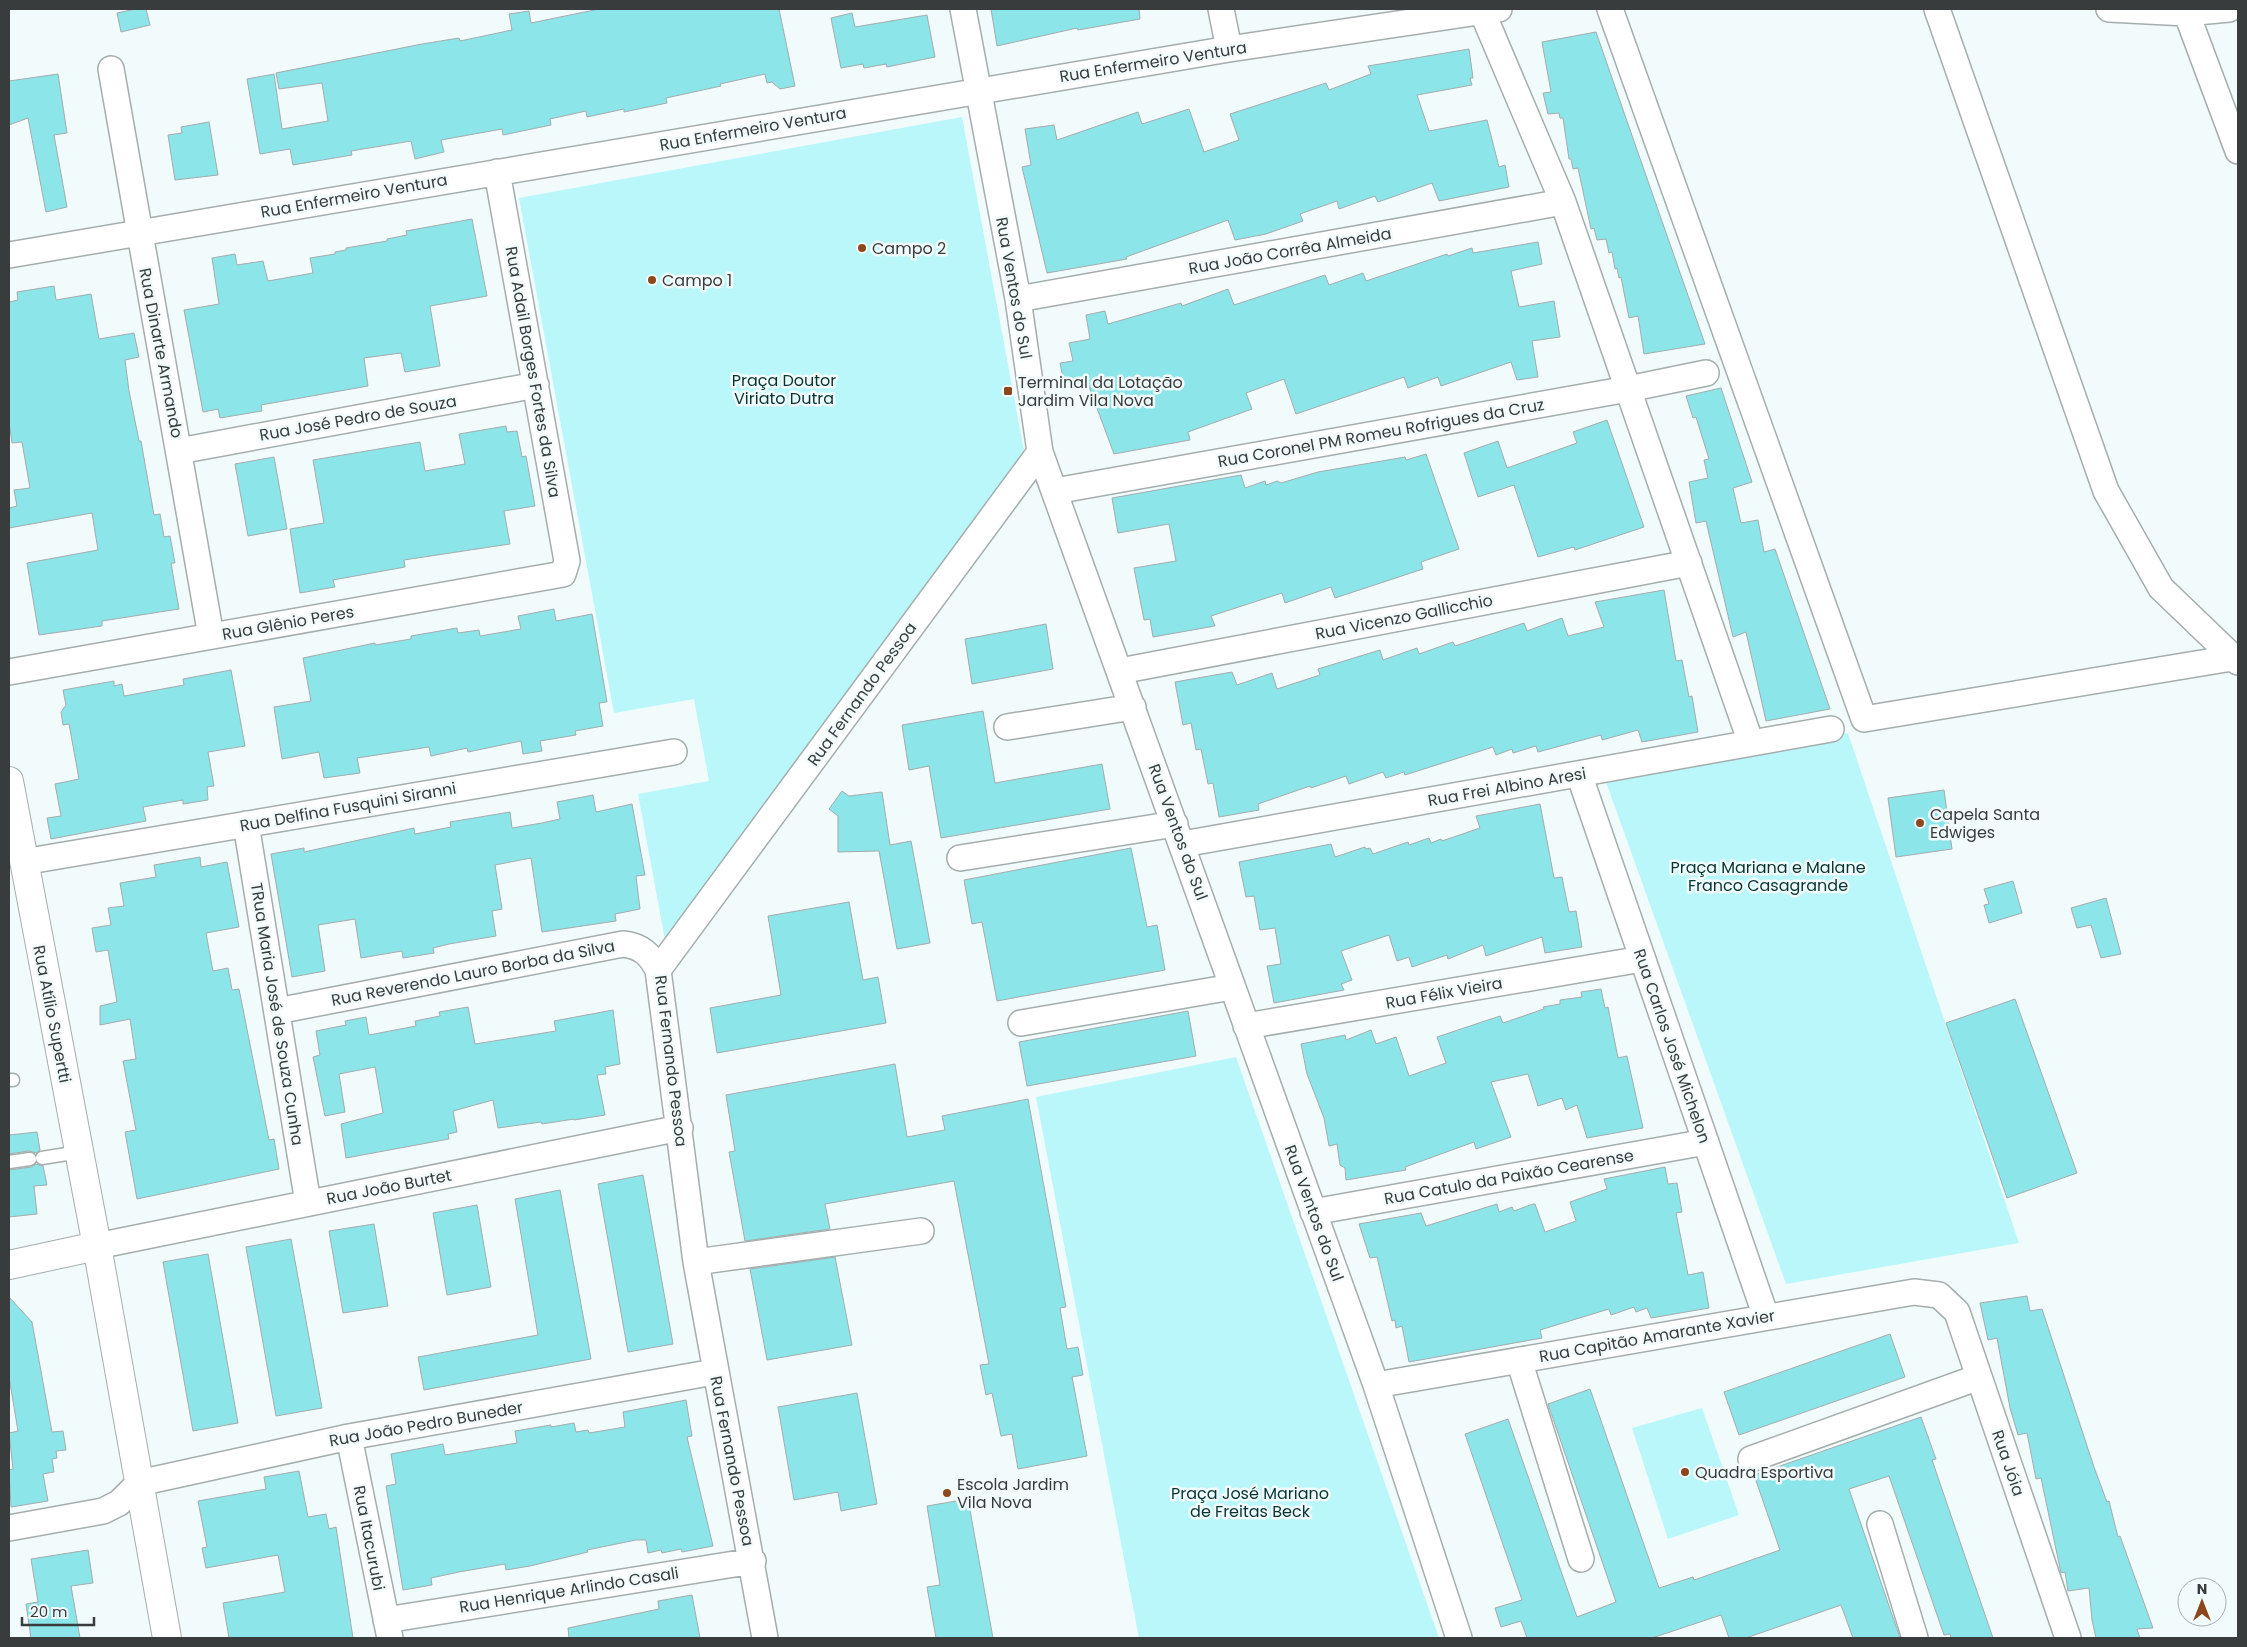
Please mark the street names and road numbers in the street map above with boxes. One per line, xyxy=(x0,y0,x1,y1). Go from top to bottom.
street label: Rua Enfermeiro Ventura xyxy=(1058,36,1248,88)
street label: Rua Enfermeiro Ventura xyxy=(658,101,848,157)
street label: Rua Enfermeiro Ventura xyxy=(259,168,449,224)
street label: Rua Ventos do Sul xyxy=(990,215,1038,361)
street label: Rua João Corrêa Almeida xyxy=(1187,222,1393,280)
street label: Rua Adail Borges Fortes da Silva xyxy=(500,245,566,499)
street label: Rua Dinarte Armando xyxy=(133,266,189,440)
street label: Rua José Pedro de Souza xyxy=(258,389,458,447)
street label: Rua Coronel PM Romeu Rofrigues da Cruz xyxy=(1216,393,1546,473)
street label: Rua Vicenzo Gallicchio xyxy=(1313,589,1495,645)
street label: Rua Glênio Peres xyxy=(220,600,356,646)
street label: Rua Fernando Pessoa xyxy=(802,617,922,771)
street label: Rua Ventos do Sul xyxy=(1143,761,1213,903)
street label: Rua Frei Albino Aresi xyxy=(1426,762,1588,812)
street label: Rua Delfina Fusquini Siranni xyxy=(238,777,458,837)
street label: TRua Maria José de Souza Cunha xyxy=(245,881,309,1147)
street label: Rua Reverendo Lauro Borba da Silva xyxy=(329,934,617,1012)
street label: Rua Atílio Supertti xyxy=(27,943,77,1085)
street label: Rua Carlos José Michelon xyxy=(1628,946,1716,1146)
street label: Rua Félix Vieira xyxy=(1384,971,1504,1015)
street label: Rua Fernando Pessoa xyxy=(649,974,693,1148)
street label: Rua Ventos do Sul xyxy=(1279,1142,1349,1284)
street label: Rua Catulo da Paixão Cearense xyxy=(1382,1144,1636,1210)
street label: Rua João Burtet xyxy=(325,1164,454,1210)
street label: Rua Capitão Amarante Xavier xyxy=(1537,1304,1777,1368)
street label: Rua Fernando Pessoa xyxy=(704,1374,760,1548)
street label: Rua João Pedro Buneder xyxy=(327,1396,525,1452)
street label: Rua Jóia xyxy=(1986,1427,2030,1499)
street label: Rua Itacurubi xyxy=(348,1484,390,1592)
street label: Rua Henrique Arlindo Casali xyxy=(458,1561,680,1619)

